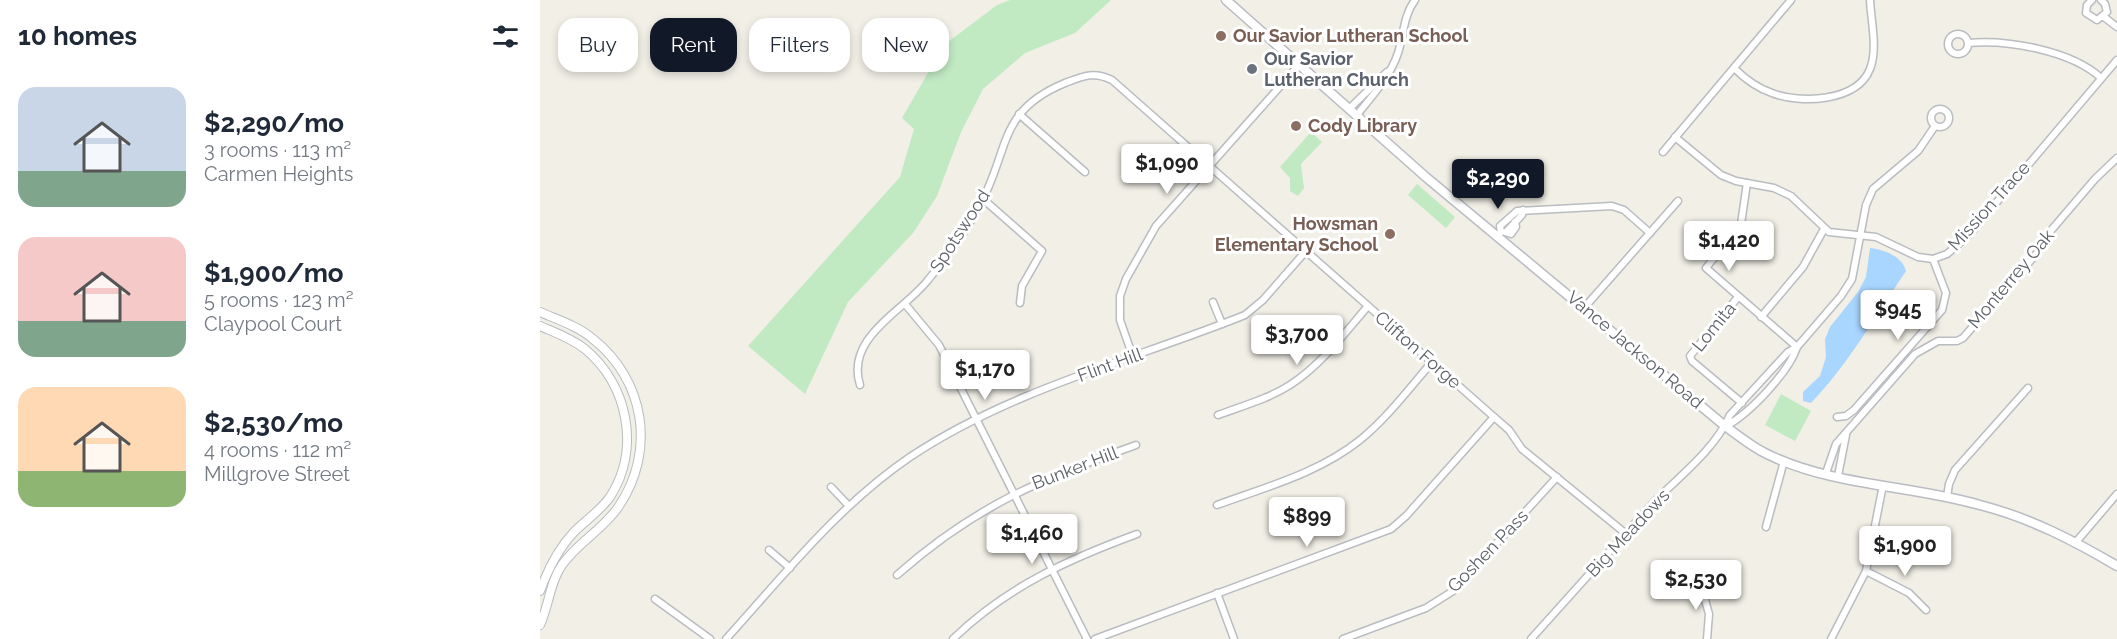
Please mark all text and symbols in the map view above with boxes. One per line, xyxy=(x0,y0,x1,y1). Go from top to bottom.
chip: Buy xyxy=(558,18,638,72)
chip: Rent xyxy=(650,18,737,72)
chip: Filters xyxy=(749,18,850,72)
chip: New xyxy=(862,18,949,72)
icon: filters xyxy=(489,20,522,53)
text: 10 homes xyxy=(18,21,137,51)
place label: Our Savior Lutheran School xyxy=(1233,25,1468,46)
marker: Our Savior Lutheran School xyxy=(1214,29,1228,43)
place label: Our Savior Lutheran Church xyxy=(1264,48,1409,90)
marker: Our Savior Lutheran Church xyxy=(1245,62,1259,76)
text: $2,290/mo xyxy=(204,108,344,138)
icon: home xyxy=(66,111,138,183)
place label: Cody Library xyxy=(1308,115,1417,136)
marker: Cody Library xyxy=(1289,119,1303,133)
text: 3 rooms · 113 m² xyxy=(204,138,351,162)
pin: $1,090 xyxy=(1118,144,1216,195)
text: $1,090 xyxy=(1135,151,1199,175)
street label: Mission Trace xyxy=(1943,157,2034,254)
pin: $2,290 xyxy=(1449,159,1547,210)
text: Carmen Heights xyxy=(204,162,354,186)
text: $2,290 xyxy=(1466,166,1530,190)
street label: Spotswood xyxy=(925,186,994,276)
place label: Howsman Elementary School xyxy=(1215,213,1378,255)
pin: $1,420 xyxy=(1680,221,1778,272)
street label: Monterrey Oak xyxy=(1963,225,2058,332)
marker: Howsman Elementary School xyxy=(1383,227,1397,241)
text: $1,420 xyxy=(1698,228,1760,252)
text: $1,900/mo xyxy=(204,258,344,288)
icon: home xyxy=(66,261,138,333)
street label: Vance Jackson Road xyxy=(1563,286,1708,413)
text: 5 rooms · 123 m² xyxy=(204,288,353,312)
pin: $945 xyxy=(1862,290,1934,341)
text: $945 xyxy=(1875,297,1921,321)
street label: Lomita xyxy=(1687,298,1740,356)
street label: Clifton Forge xyxy=(1371,307,1466,393)
text: Claypool Court xyxy=(204,312,342,336)
pin: $3,700 xyxy=(1248,315,1346,366)
text: $3,700 xyxy=(1265,322,1329,346)
street label: Flint Hill xyxy=(1075,343,1145,386)
pin: $1,170 xyxy=(936,350,1034,401)
text: $1,170 xyxy=(955,357,1015,381)
text: $2,530/mo xyxy=(204,408,343,438)
icon: home xyxy=(66,411,138,483)
text: 4 rooms · 112 m² xyxy=(204,438,351,462)
street label: Bunker Hill xyxy=(1029,442,1121,494)
text: Millgrove Street xyxy=(204,462,350,486)
street label: Big Meadows xyxy=(1582,484,1674,581)
pin: $899 xyxy=(1271,497,1343,548)
text: $899 xyxy=(1283,504,1331,528)
street label: Goshen Pass xyxy=(1443,505,1532,596)
pin: $1,460 xyxy=(983,514,1081,565)
text: $1,460 xyxy=(1000,521,1064,545)
pin: $1,900 xyxy=(1856,526,1954,577)
text: $1,900 xyxy=(1873,533,1937,557)
pin: $2,530 xyxy=(1647,560,1745,611)
text: $2,530 xyxy=(1664,567,1728,591)

